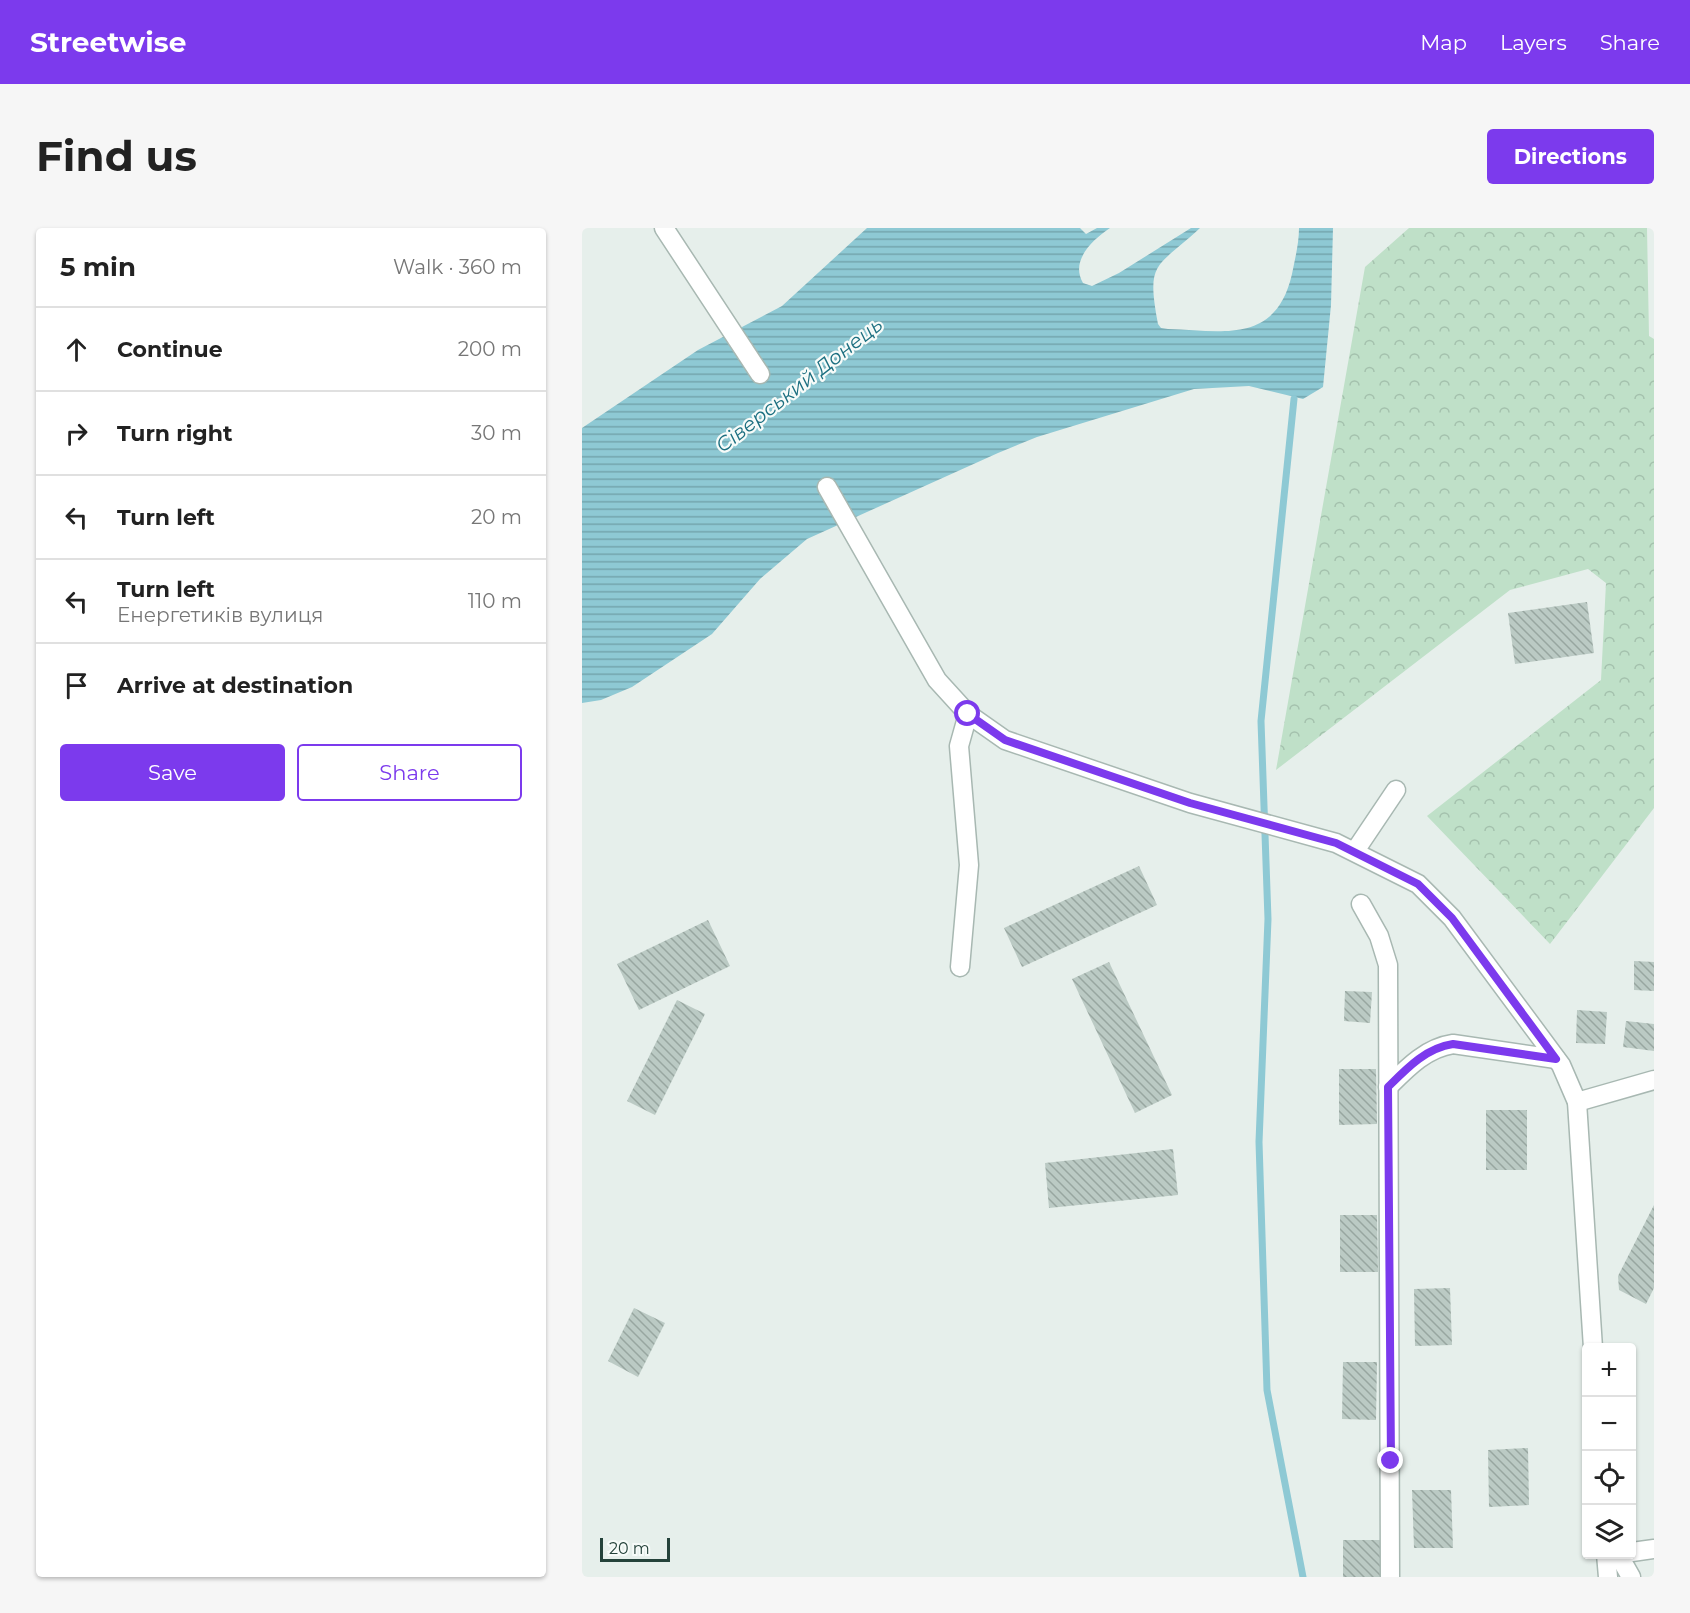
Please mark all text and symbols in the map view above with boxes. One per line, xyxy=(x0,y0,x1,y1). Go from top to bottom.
text: Streetwise xyxy=(30,25,186,59)
text: Map xyxy=(1420,30,1467,55)
text: Layers xyxy=(1500,30,1567,55)
text: Share xyxy=(1600,30,1660,55)
button: Directions xyxy=(1487,129,1654,184)
text: Find us xyxy=(36,130,197,182)
text: 5 min xyxy=(60,251,136,283)
text: Walk · 360 m xyxy=(393,255,522,279)
water label: Сіверський Донець xyxy=(711,312,887,458)
icon: ahead xyxy=(60,333,93,366)
text: Continue xyxy=(117,336,223,363)
text: 200 m xyxy=(458,337,522,361)
icon: right xyxy=(60,417,93,450)
text: Turn right xyxy=(117,420,232,447)
text: 30 m xyxy=(471,421,522,445)
icon: left xyxy=(60,501,93,534)
text: Turn left xyxy=(117,504,215,531)
text: 20 m xyxy=(471,505,522,529)
text: Turn left xyxy=(117,576,215,603)
icon: left xyxy=(60,585,93,618)
text: 110 m xyxy=(468,589,522,613)
text: Енергетиків вулиця xyxy=(117,603,323,627)
icon: arrive xyxy=(60,669,93,702)
text: Arrive at destination xyxy=(117,672,353,699)
route start xyxy=(954,700,980,726)
button: Save xyxy=(60,744,285,801)
button: Share xyxy=(297,744,522,801)
map controls xyxy=(1582,1343,1636,1559)
button: + xyxy=(1582,1343,1636,1397)
button: − xyxy=(1582,1397,1636,1451)
route end xyxy=(1377,1447,1403,1473)
button: locate xyxy=(1582,1451,1636,1505)
button: layers xyxy=(1582,1505,1636,1559)
scale bar xyxy=(600,1535,670,1562)
text: 20 m xyxy=(609,1539,650,1558)

